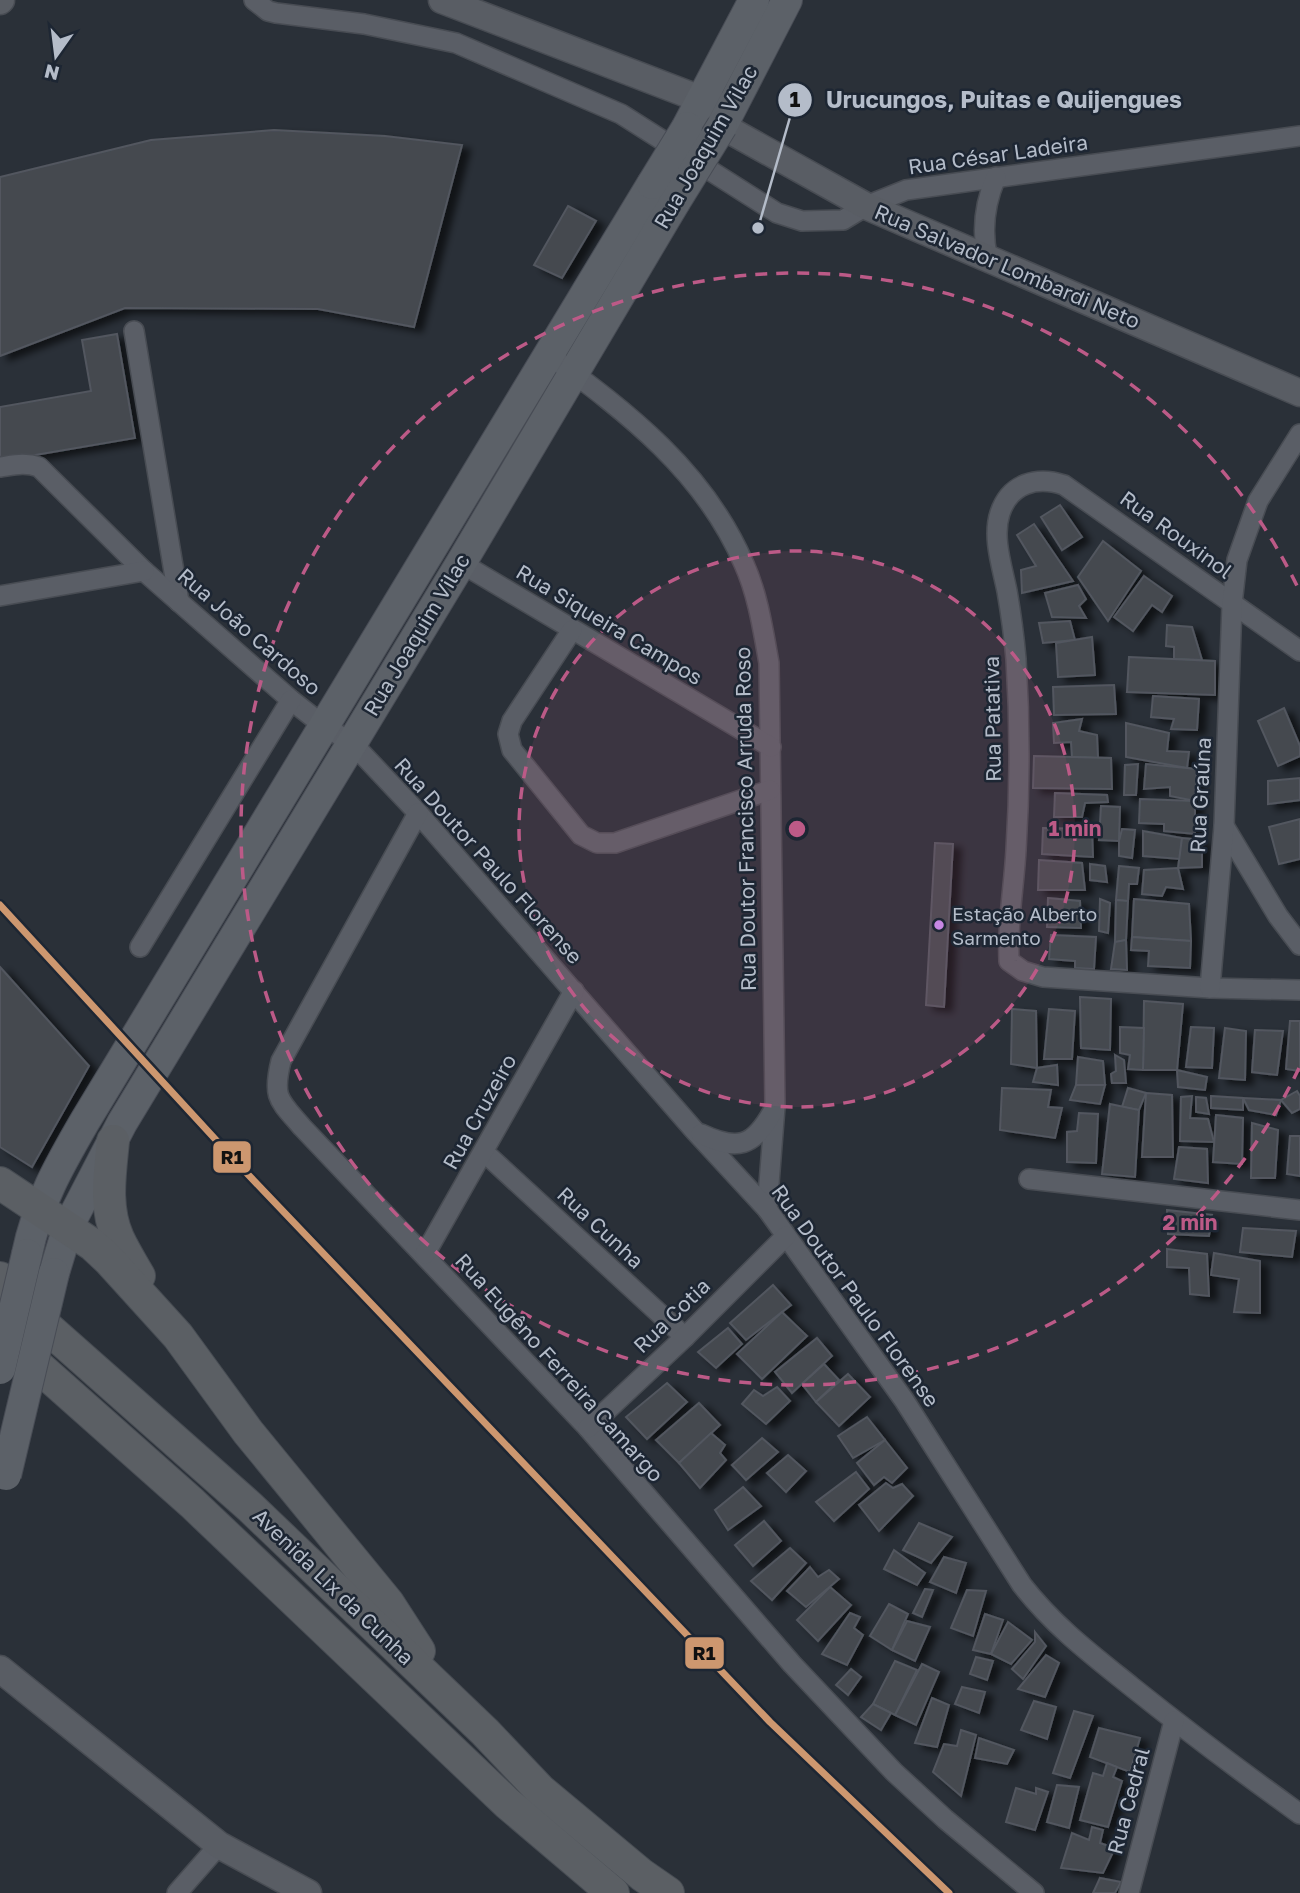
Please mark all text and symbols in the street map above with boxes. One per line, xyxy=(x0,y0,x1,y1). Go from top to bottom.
north arrow xyxy=(21,21,91,91)
text: N xyxy=(42,60,62,86)
street label: Rua Joaquim Vilac xyxy=(648,60,763,233)
callout: Urucungos, Puitas e Quijengues xyxy=(777,78,1196,122)
text: Urucungos, Puitas e Quijengues xyxy=(826,85,1182,113)
text: 1 xyxy=(790,86,801,112)
street label: Rua César Ladeira xyxy=(906,129,1089,179)
street label: Rua Salvador Lombardi Neto xyxy=(871,198,1144,334)
street label: Rua Rouxinol xyxy=(1115,485,1238,584)
street label: Rua Joaquim Vilac xyxy=(357,549,475,720)
street label: Rua Siqueira Campos xyxy=(512,558,707,690)
street label: Rua João Cardoso xyxy=(173,562,326,700)
street label: Rua Doutor Francisco Arruda Roso xyxy=(729,647,761,991)
street label: Rua Patativa xyxy=(978,656,1006,782)
street label: Rua Graúna xyxy=(1184,736,1216,853)
street label: Rua Doutor Paulo Florense xyxy=(389,752,588,969)
text: 1 min xyxy=(1049,815,1101,841)
centre of rings xyxy=(785,817,809,841)
place label: Estação Alberto Sarmento xyxy=(952,902,1097,949)
marker: Estação Alberto Sarmento xyxy=(932,918,946,932)
street label: Rua Cruzeiro xyxy=(437,1049,522,1174)
line badge: R1 xyxy=(212,1140,252,1174)
text: R1 xyxy=(221,1145,244,1168)
street label: Rua Doutor Paulo Florense xyxy=(766,1179,945,1412)
street label: Rua Cunha xyxy=(552,1181,649,1274)
text: 2 min xyxy=(1163,1209,1217,1235)
street label: Rua Eugêno Ferreira Camargo xyxy=(450,1248,669,1487)
street label: Rua Cotia xyxy=(628,1272,715,1358)
street label: Avenida Lix da Cunha xyxy=(248,1503,420,1670)
line badge: R1 xyxy=(684,1636,725,1670)
text: R1 xyxy=(693,1641,716,1664)
street label: Rua Cedral xyxy=(1101,1744,1155,1857)

